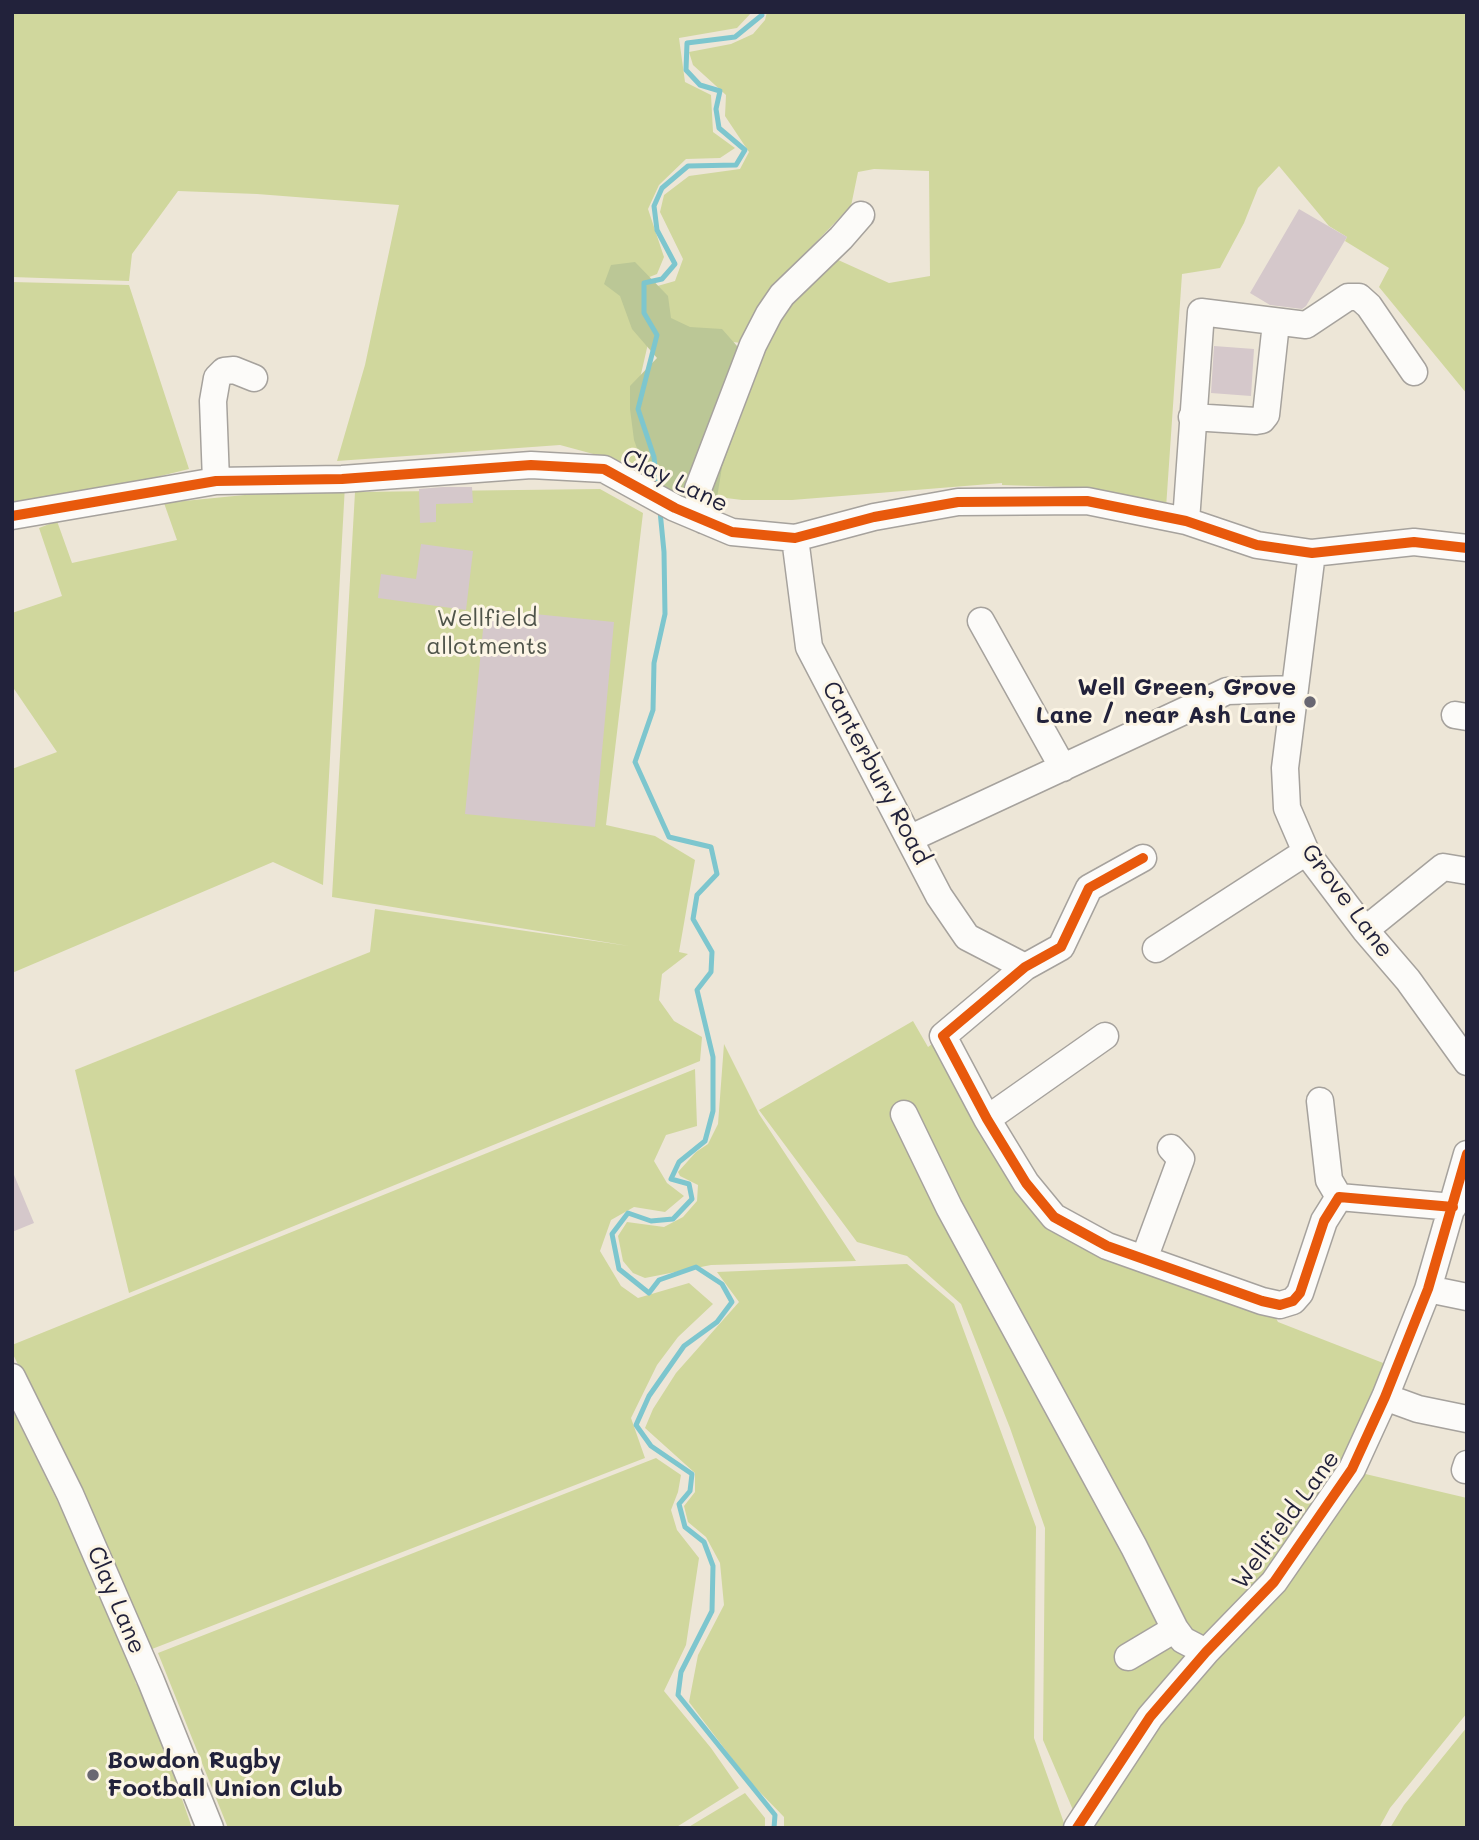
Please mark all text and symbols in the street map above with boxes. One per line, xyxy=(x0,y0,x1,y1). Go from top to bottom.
street label: Clay Lane xyxy=(617,443,733,519)
park label: Wellfield allotments xyxy=(426,605,548,661)
place label: Well Green, Grove Lane / near Ash Lane xyxy=(1036,674,1296,730)
street label: Canterbury Road xyxy=(816,676,936,870)
marker: Well Green, Grove Lane / near Ash Lane xyxy=(1302,694,1318,710)
street label: Grove Lane xyxy=(1295,838,1399,964)
street label: Wellfield Lane xyxy=(1226,1445,1346,1595)
street label: Clay Lane xyxy=(80,1542,152,1658)
place label: Bowdon Rugby Football Union Club xyxy=(107,1747,343,1803)
marker: Bowdon Rugby Football Union Club xyxy=(85,1767,101,1783)

